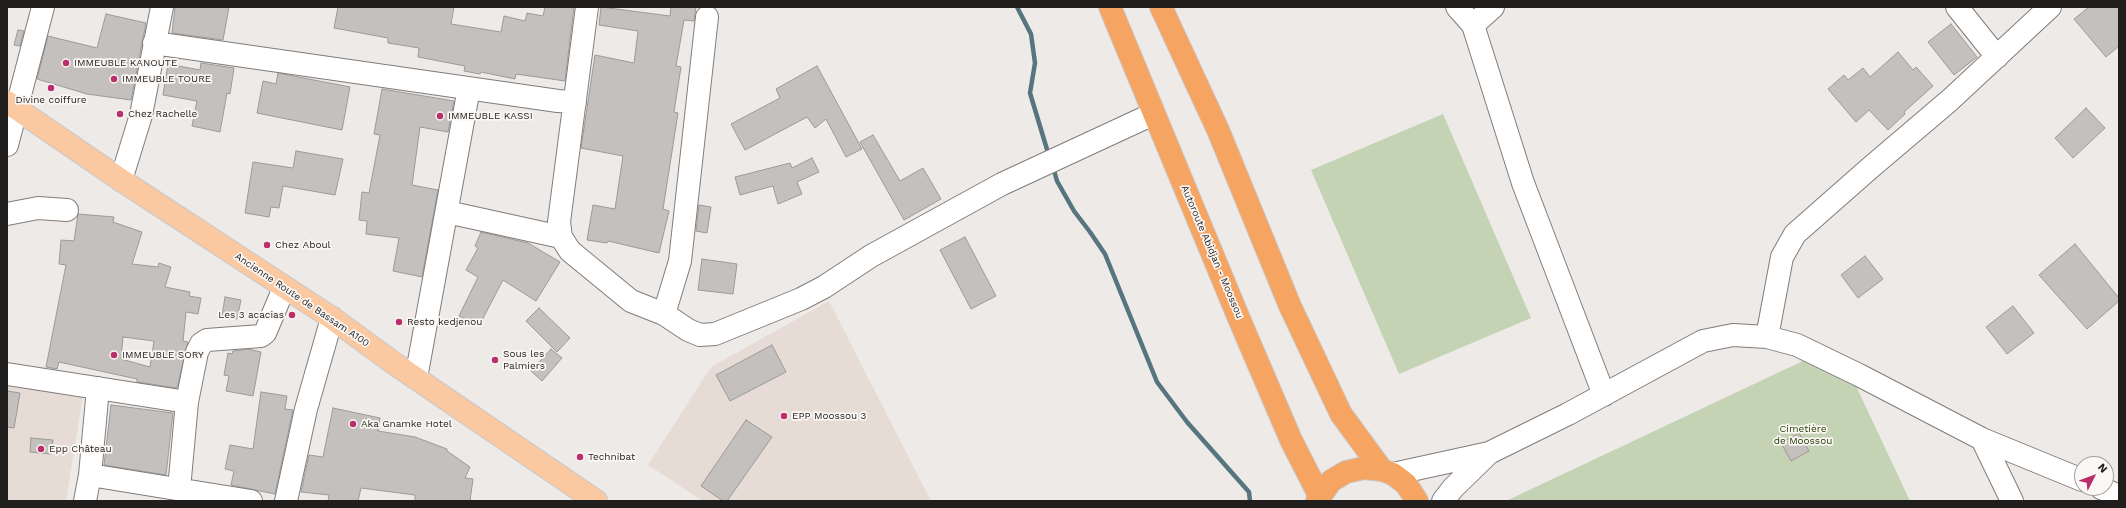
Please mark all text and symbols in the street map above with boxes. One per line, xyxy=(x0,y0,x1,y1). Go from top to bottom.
place label: IMMEUBLE KANOUTE xyxy=(74,57,177,69)
marker: IMMEUBLE KANOUTE xyxy=(61,58,71,68)
place label: IMMEUBLE TOURE xyxy=(122,73,211,85)
marker: IMMEUBLE TOURE xyxy=(109,74,119,84)
marker: Divine coiffure xyxy=(46,83,56,93)
place label: Divine coiffure xyxy=(15,94,87,106)
place label: Chez Rachelle xyxy=(128,108,197,120)
marker: Chez Rachelle xyxy=(115,109,125,119)
place label: IMMEUBLE KASSI xyxy=(448,110,533,122)
marker: IMMEUBLE KASSI xyxy=(435,111,445,121)
street label: Autoroute Abidjan - Moossou xyxy=(1178,184,1246,320)
place label: Chez Aboul xyxy=(275,239,331,251)
marker: Chez Aboul xyxy=(262,240,272,250)
street label: Ancienne Route de Bassam A100 xyxy=(233,250,371,350)
place label: Les 3 acacias xyxy=(218,309,284,321)
marker: Les 3 acacias xyxy=(287,310,297,320)
place label: Resto kedjenou xyxy=(407,316,482,328)
marker: Resto kedjenou xyxy=(394,317,404,327)
place label: Sous les Palmiers xyxy=(503,348,545,372)
place label: IMMEUBLE SORY xyxy=(122,349,204,361)
marker: IMMEUBLE SORY xyxy=(109,350,119,360)
marker: Sous les Palmiers xyxy=(490,355,500,365)
place label: EPP Moossou 3 xyxy=(792,410,866,422)
marker: EPP Moossou 3 xyxy=(779,411,789,421)
place label: Aka Gnamke Hotel xyxy=(361,418,452,430)
marker: Aka Gnamke Hotel xyxy=(348,419,358,429)
park label: Cimetière de Moossou xyxy=(1774,423,1832,446)
place label: Epp Château xyxy=(49,443,112,455)
marker: Epp Château xyxy=(36,444,46,454)
place label: Technibat xyxy=(588,451,635,463)
marker: Technibat xyxy=(575,452,585,462)
north arrow xyxy=(2074,456,2114,496)
text: N xyxy=(2095,461,2110,476)

